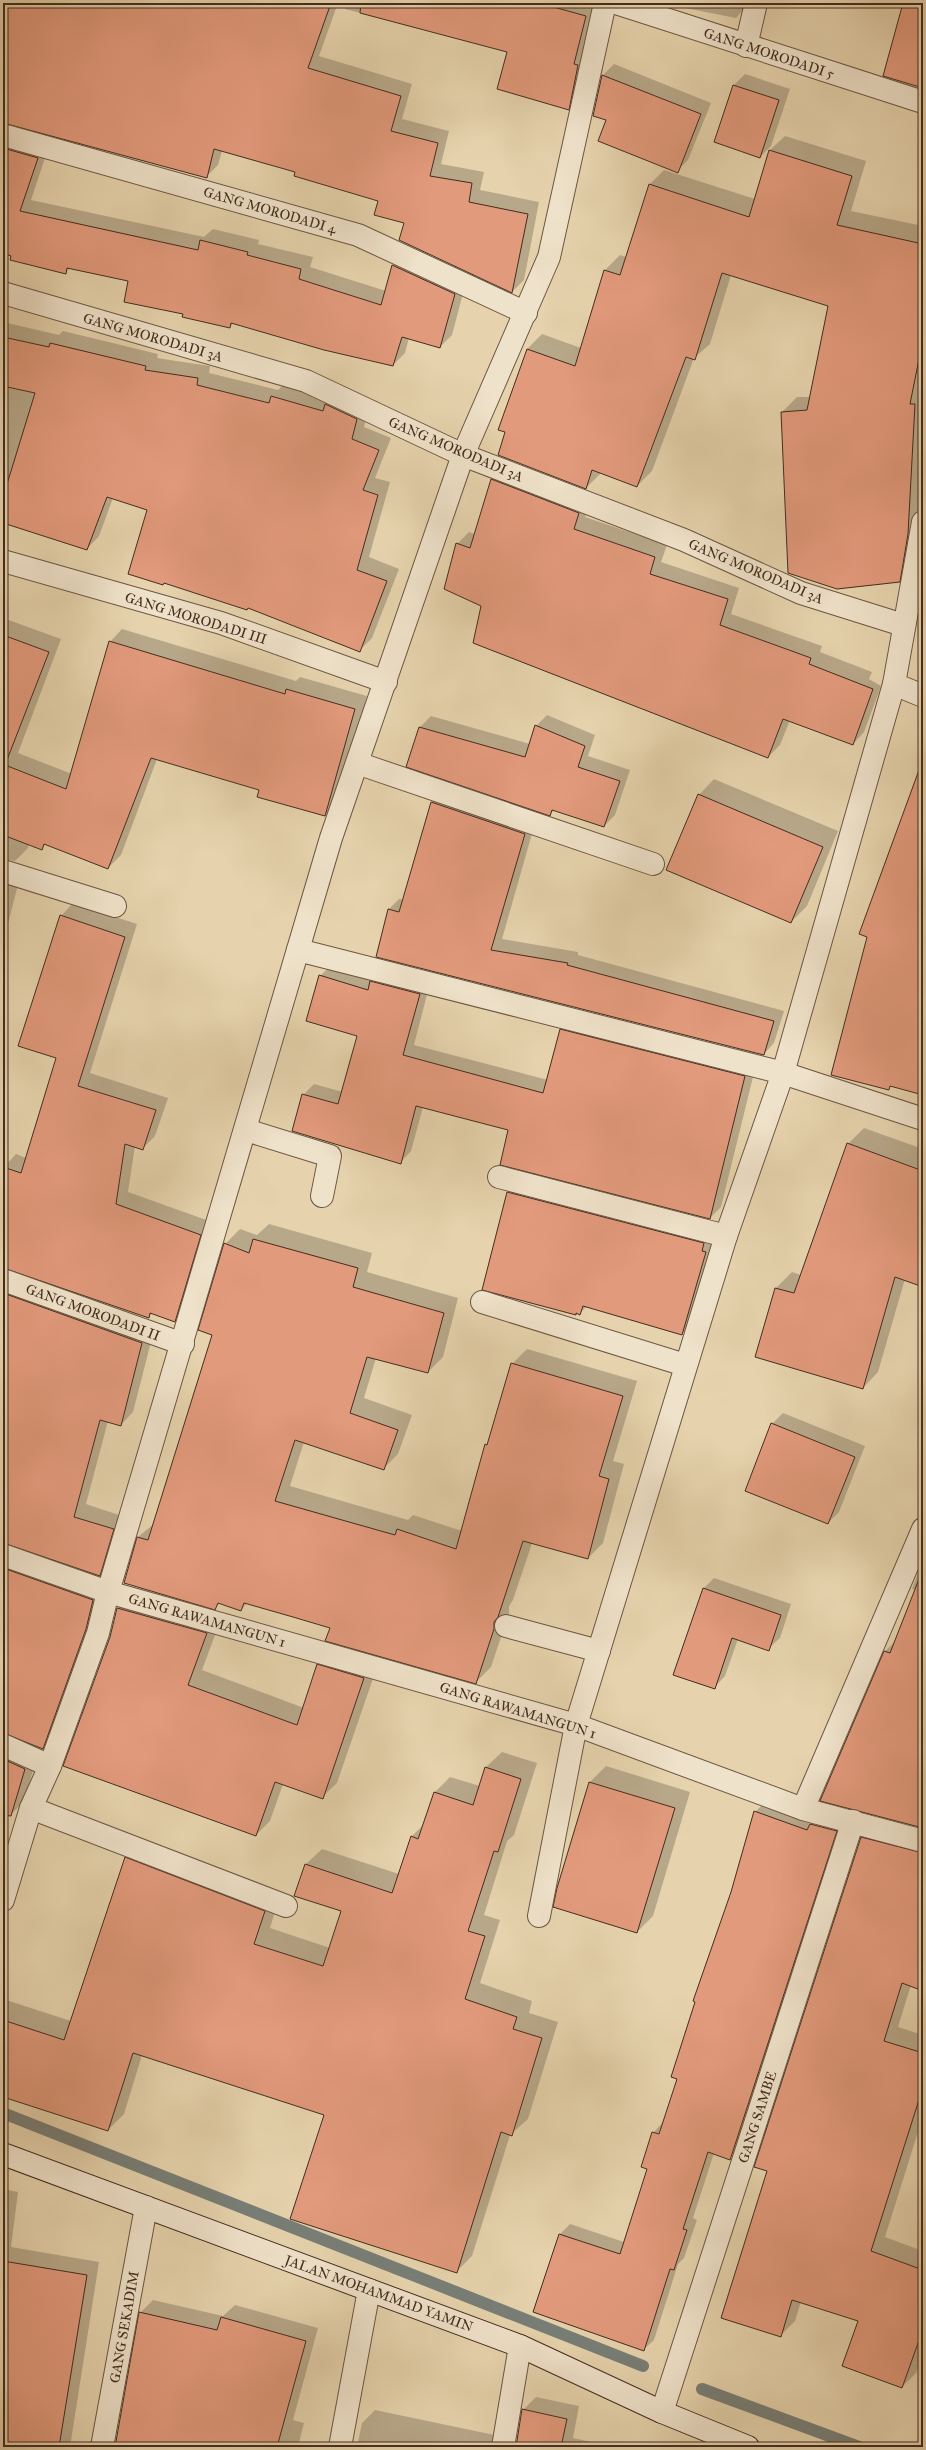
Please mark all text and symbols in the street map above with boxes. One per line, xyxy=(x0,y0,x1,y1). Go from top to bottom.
street label: GANG MORODADI 5 xyxy=(702,24,837,83)
street label: GANG MORODADI 4 xyxy=(201,183,339,238)
street label: GANG MORODADI 3A xyxy=(81,309,225,366)
street label: GANG MORODADI 3A xyxy=(386,413,526,486)
street label: GANG MORODADI 3A xyxy=(686,535,826,608)
street label: GANG MORODADI III xyxy=(123,589,269,648)
street label: GANG MORODADI II xyxy=(23,1280,162,1345)
street label: GANG RAWAMANGUN 1 xyxy=(126,1590,288,1651)
street label: GANG RAWAMANGUN 1 xyxy=(438,1679,599,1743)
street label: GANG SAMBE xyxy=(735,2069,780,2165)
street label: JALAN MOHAMMAD YAMIN xyxy=(280,2251,475,2336)
street label: GANG SEKADIM xyxy=(106,2270,143,2384)

